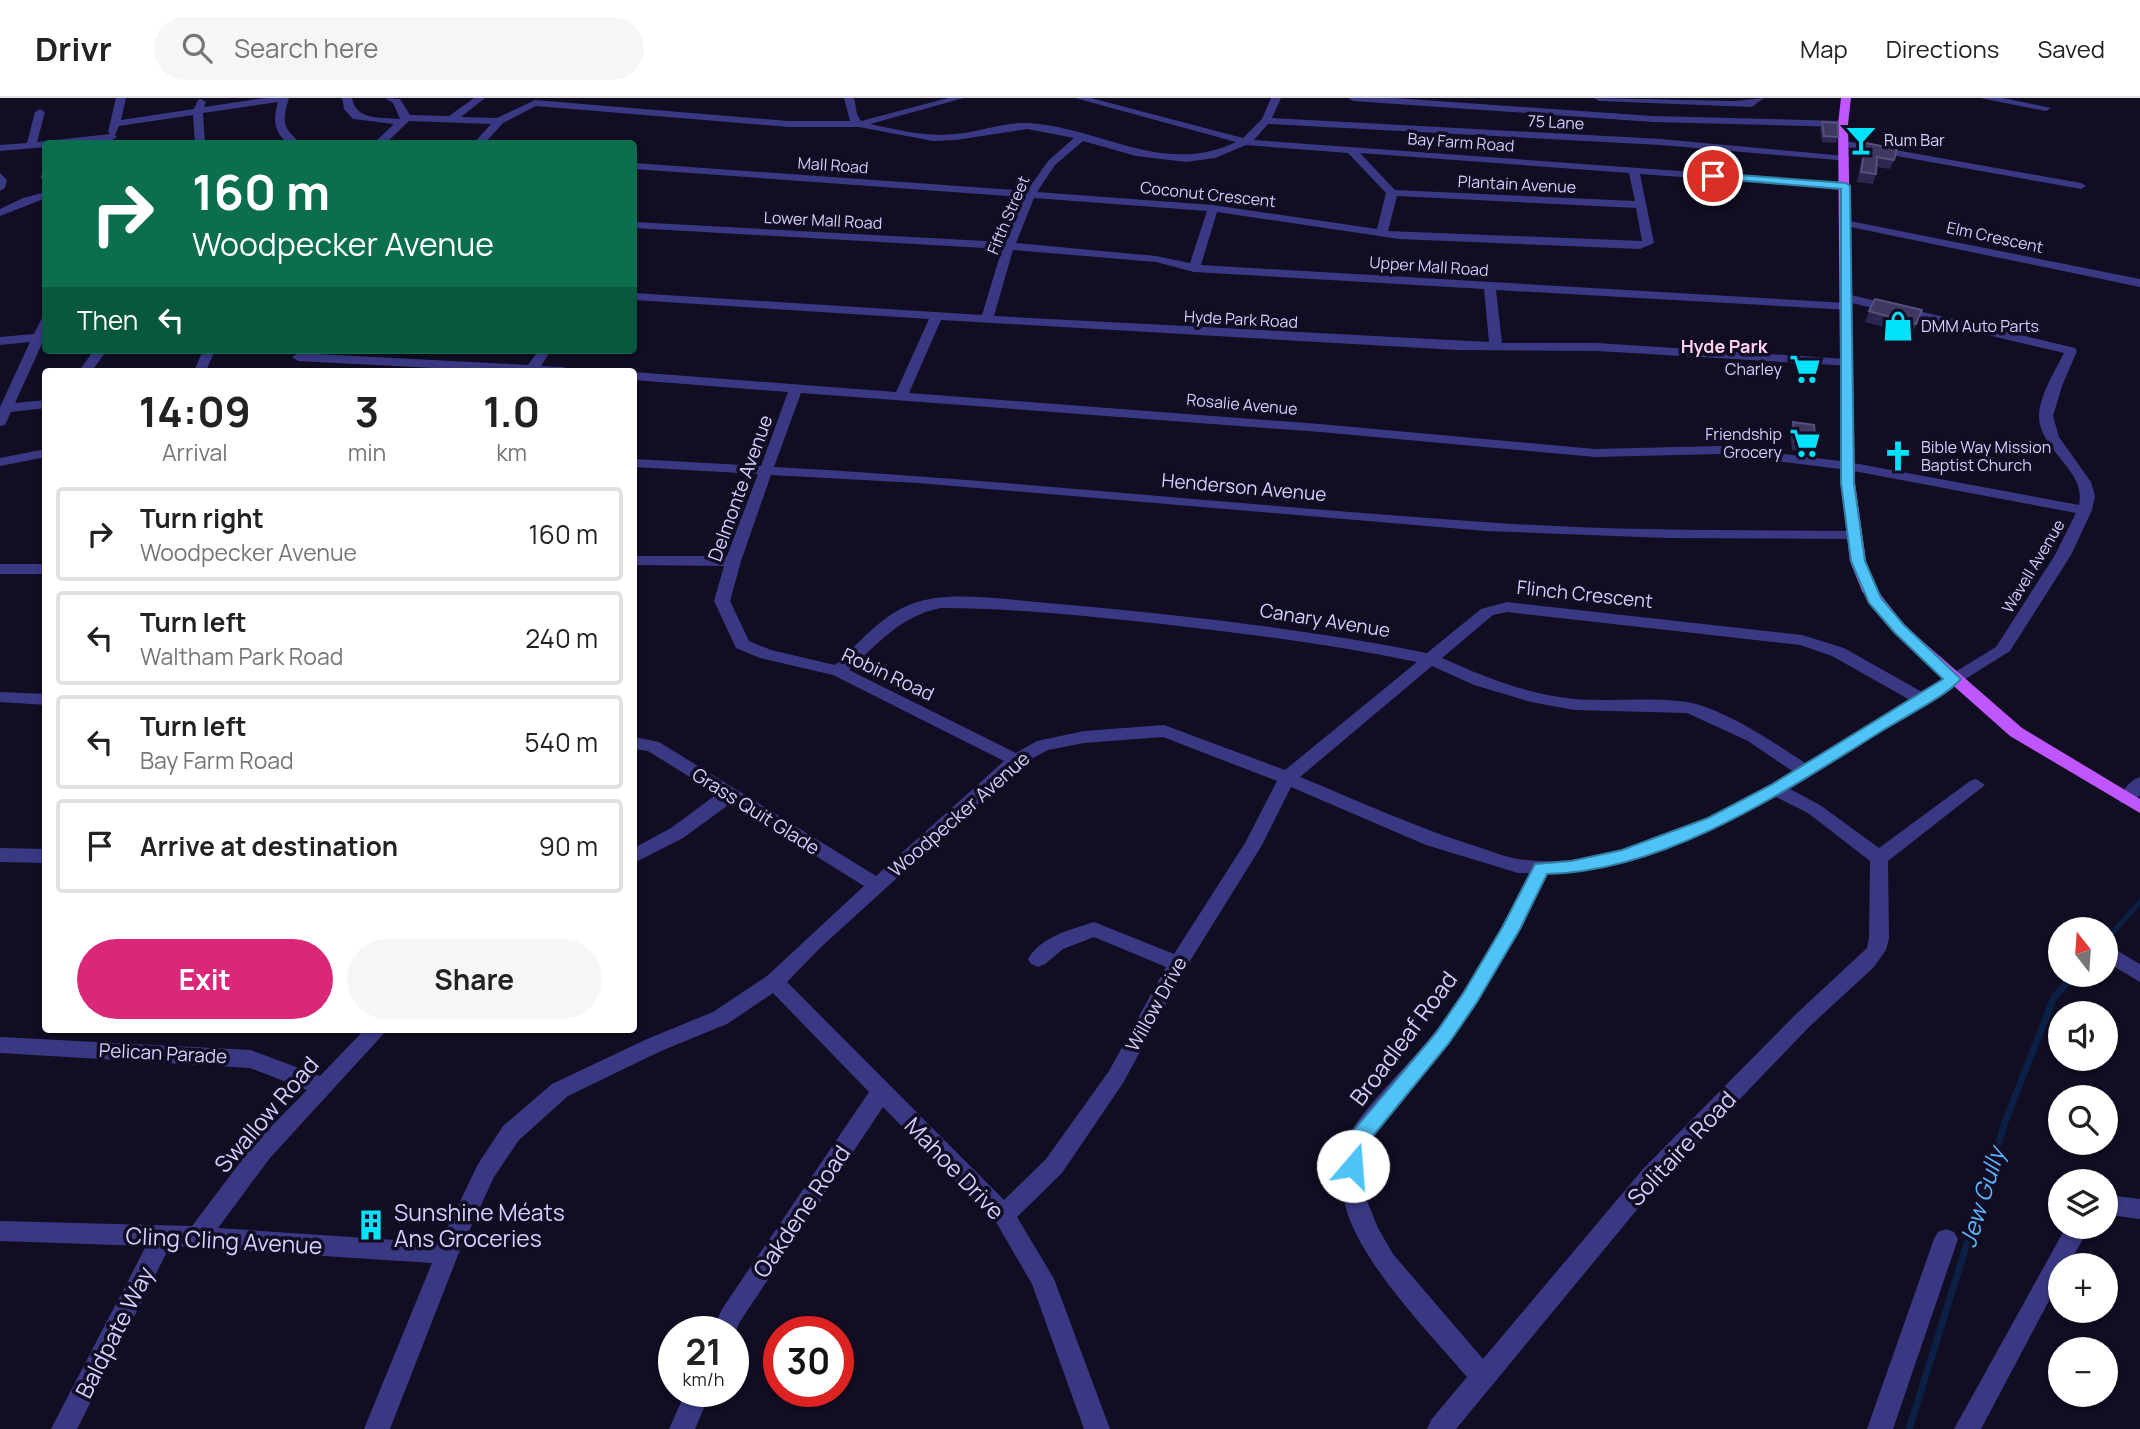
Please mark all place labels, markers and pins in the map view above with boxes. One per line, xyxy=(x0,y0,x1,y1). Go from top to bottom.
bar icon: Rum Bar xyxy=(1844,123,1878,157)
place label: Rum Bar xyxy=(1884,129,1945,151)
pin xyxy=(1683,146,1743,206)
shop icon: DMM Auto Parts xyxy=(1881,309,1915,343)
place label: DMM Auto Parts xyxy=(1921,315,2039,337)
supermarket icon: Charley xyxy=(1788,352,1822,386)
place label: Charley xyxy=(1725,358,1783,380)
place label: Friendship Grocery xyxy=(1705,423,1783,463)
supermarket icon: Friendship Grocery xyxy=(1788,426,1822,460)
place label: Bible Way Mission Baptist Church xyxy=(1921,436,2051,476)
church icon: Bible Way Mission Baptist Church xyxy=(1881,439,1915,473)
place label: Sunshine Méats Ans Groceries xyxy=(394,1196,565,1254)
building icon: Sunshine Méats Ans Groceries xyxy=(354,1208,388,1242)

